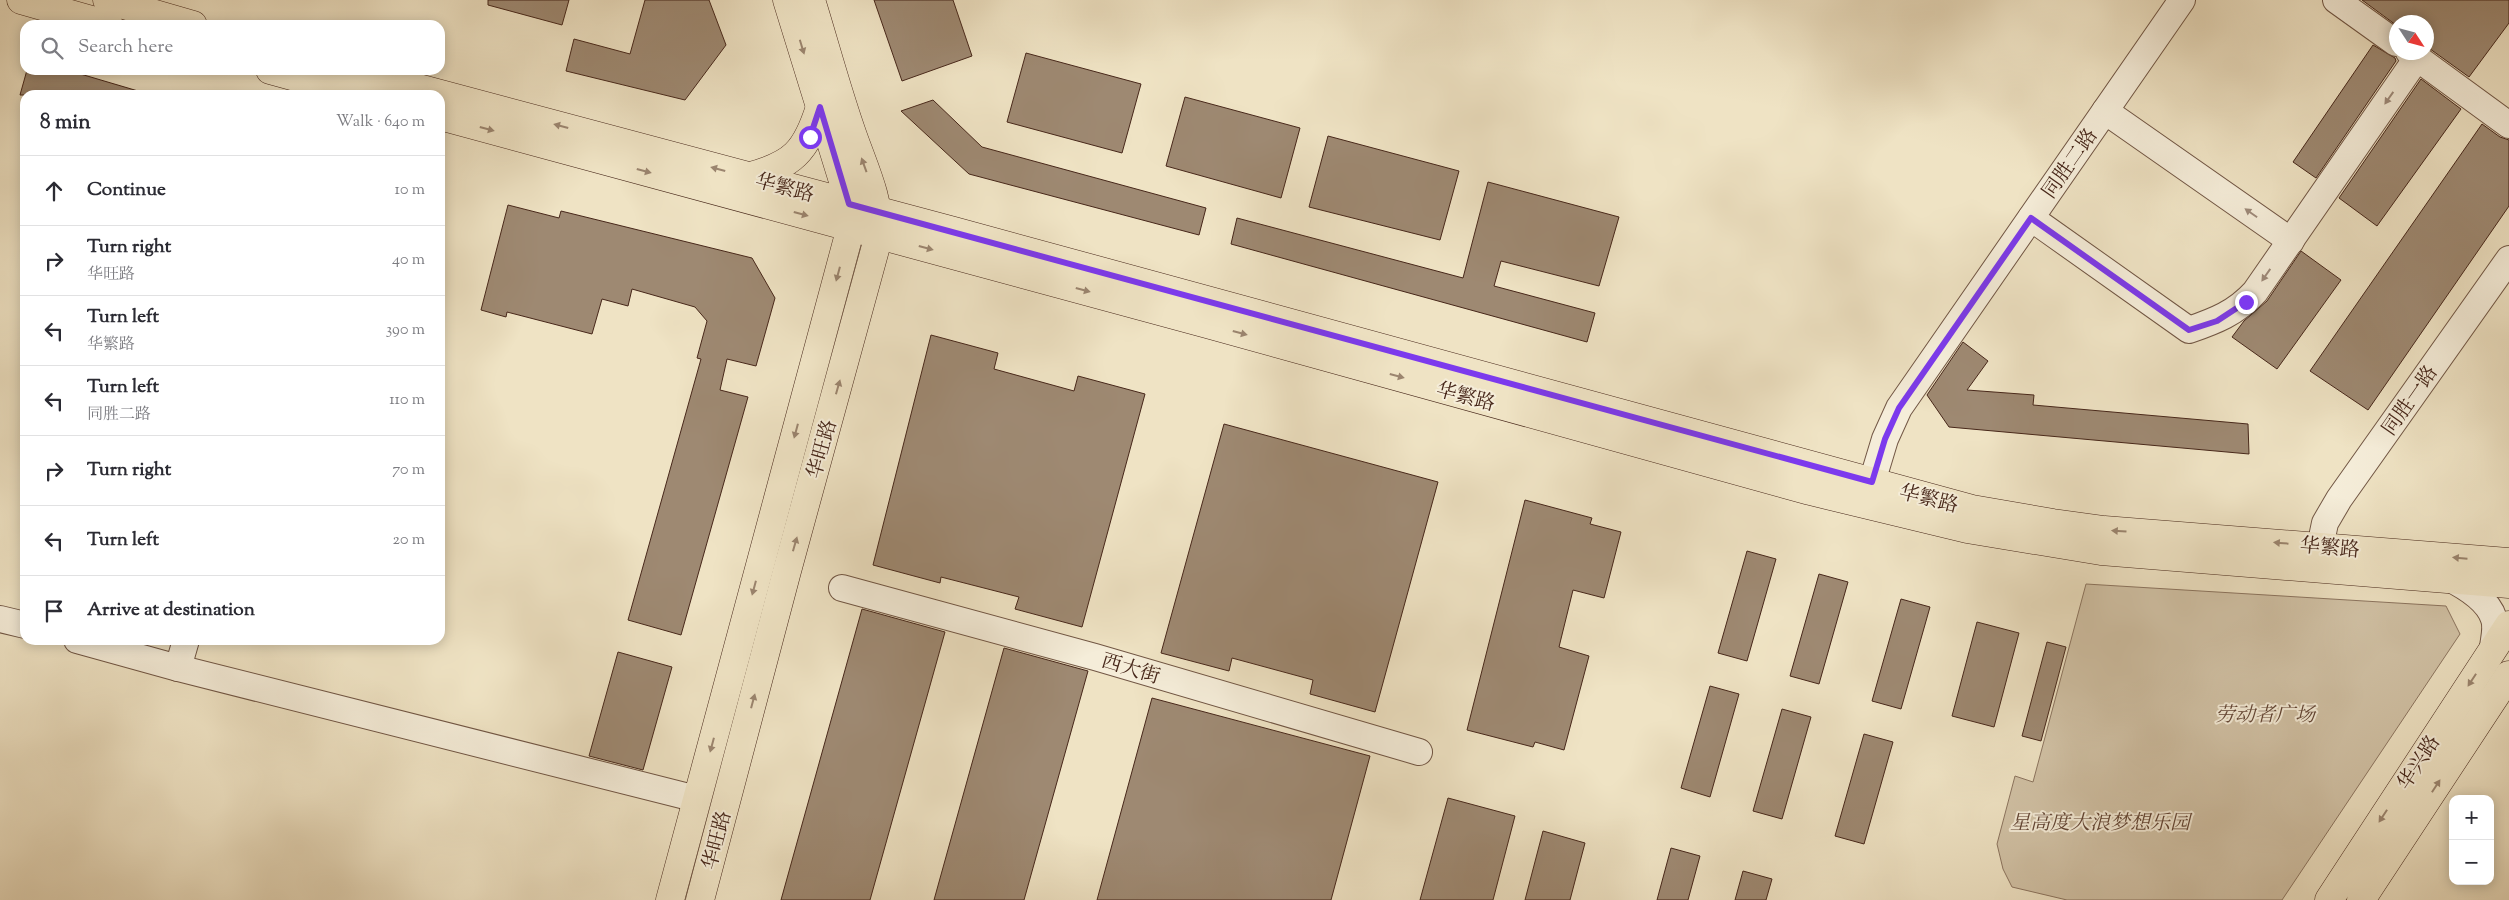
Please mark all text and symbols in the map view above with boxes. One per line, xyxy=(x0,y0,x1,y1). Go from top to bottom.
north arrow xyxy=(2389,15,2434,60)
search box xyxy=(20,20,445,75)
icon: search xyxy=(38,34,66,62)
text: Search here xyxy=(78,34,173,61)
one-way arrow xyxy=(798,39,806,54)
one-way arrow xyxy=(2384,92,2394,105)
text: 8 min xyxy=(40,108,91,138)
text: Walk · 640 m xyxy=(336,111,425,134)
one-way arrow xyxy=(553,122,568,130)
street label: 同胜二路 xyxy=(2036,123,2106,206)
one-way arrow xyxy=(480,125,495,133)
route start xyxy=(799,126,822,149)
one-way arrow xyxy=(860,157,868,172)
one-way arrow xyxy=(710,165,725,173)
one-way arrow xyxy=(636,167,652,175)
street label: 华繁路 xyxy=(752,168,817,211)
icon: ahead xyxy=(40,177,68,205)
text: Continue xyxy=(87,177,166,204)
text: 10 m xyxy=(395,179,425,202)
one-way arrow xyxy=(2244,208,2257,218)
one-way arrow xyxy=(793,210,808,218)
text: Turn right xyxy=(87,234,171,261)
one-way arrow xyxy=(919,244,934,252)
icon: right xyxy=(40,247,68,275)
text: 40 m xyxy=(392,249,425,272)
text: 华旺路 xyxy=(87,264,135,287)
one-way arrow xyxy=(834,266,842,282)
one-way arrow xyxy=(2261,268,2272,281)
one-way arrow xyxy=(1076,287,1091,295)
route end xyxy=(2235,291,2258,314)
text: Turn left xyxy=(87,304,159,331)
icon: left xyxy=(40,317,68,345)
text: 390 m xyxy=(386,319,425,342)
one-way arrow xyxy=(1232,329,1247,337)
text: 华繁路 xyxy=(87,334,135,357)
street label: 同胜一路 xyxy=(2376,360,2446,443)
one-way arrow xyxy=(1389,373,1404,381)
text: Turn left xyxy=(87,374,159,401)
street label: 华繁路 xyxy=(1433,377,1498,420)
one-way arrow xyxy=(835,379,843,394)
icon: left xyxy=(40,387,68,415)
text: 110 m xyxy=(389,389,425,412)
text: 同胜二路 xyxy=(87,404,151,427)
street label: 华旺路 xyxy=(801,417,846,483)
one-way arrow xyxy=(791,424,799,439)
icon: right xyxy=(40,457,68,485)
text: Turn right xyxy=(87,457,171,484)
text: 70 m xyxy=(392,459,425,482)
street label: 华繁路 xyxy=(1896,479,1961,522)
one-way arrow xyxy=(2111,526,2127,534)
icon: left xyxy=(40,527,68,555)
text: Turn left xyxy=(87,527,159,554)
text: 20 m xyxy=(392,529,425,552)
street label: 华繁路 xyxy=(2299,532,2361,567)
one-way arrow xyxy=(791,536,799,551)
one-way arrow xyxy=(2273,539,2289,547)
one-way arrow xyxy=(2452,554,2468,562)
one-way arrow xyxy=(749,580,757,595)
icon: arrive xyxy=(40,597,68,625)
text: Arrive at destination xyxy=(87,597,255,624)
street label: 西大街 xyxy=(1097,648,1163,693)
one-way arrow xyxy=(2467,673,2476,686)
one-way arrow xyxy=(749,693,757,708)
park label: 劳动者广场 xyxy=(2215,702,2317,731)
street label: 华兴路 xyxy=(2392,730,2449,796)
one-way arrow xyxy=(707,737,715,752)
one-way arrow xyxy=(2431,779,2441,793)
map controls xyxy=(2449,795,2494,885)
button: + xyxy=(2449,795,2494,840)
street label: 华旺路 xyxy=(697,808,740,873)
one-way arrow xyxy=(2378,809,2388,823)
park label: 星高度大浪梦想乐园 xyxy=(2010,810,2193,839)
button: − xyxy=(2449,840,2494,885)

